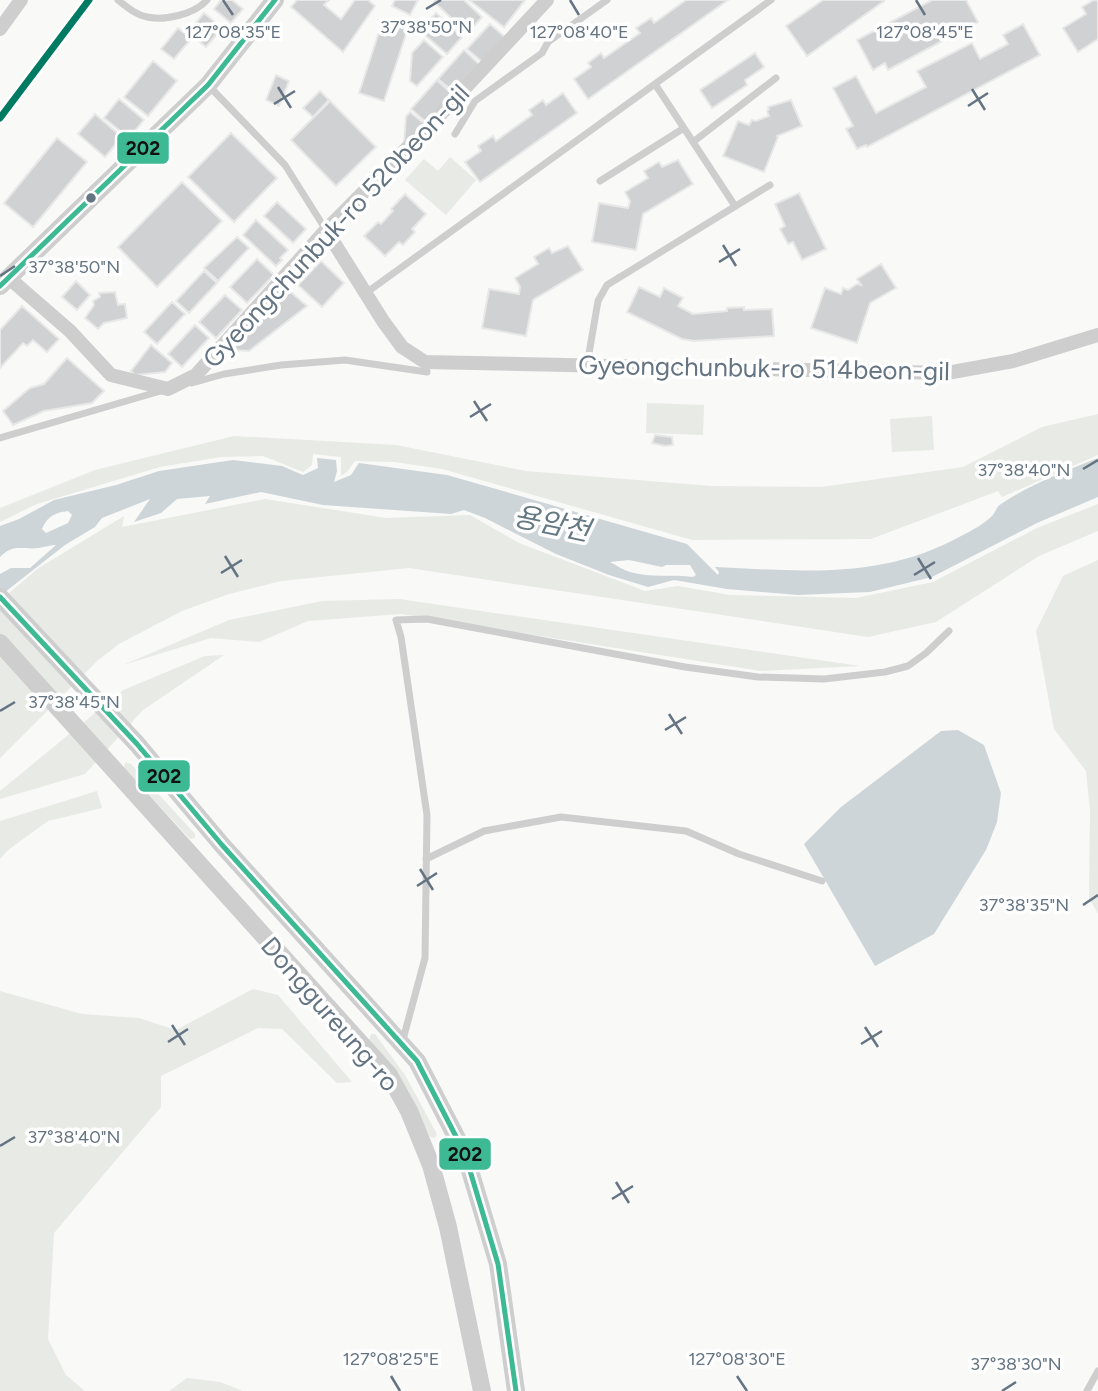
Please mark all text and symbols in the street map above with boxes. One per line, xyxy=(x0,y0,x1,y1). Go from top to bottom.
text: 37°38'50"N xyxy=(380,16,472,38)
text: 127°08'35"E xyxy=(185,21,281,43)
text: 127°08'40"E xyxy=(529,21,629,43)
text: 127°08'45"E xyxy=(876,21,974,43)
street label: Gyeongchunbuk-ro 520beon-gil xyxy=(196,77,476,375)
line badge: 202 xyxy=(116,131,170,165)
text: 202 xyxy=(126,137,160,160)
unlabelled marker xyxy=(84,191,98,205)
text: 37°38'50"N xyxy=(28,256,120,278)
street label: Gyeongchunbuk-ro 514beon-gil xyxy=(578,349,950,387)
text: 37°38'40"N xyxy=(978,459,1070,481)
water label: 용암천 xyxy=(511,498,596,548)
text: 37°38'45"N xyxy=(28,691,120,713)
line badge: 202 xyxy=(137,759,191,793)
text: 202 xyxy=(147,765,181,788)
text: 37°38'35"N xyxy=(979,894,1069,916)
street label: Donggureung-ro xyxy=(254,930,406,1098)
text: 37°38'40"N xyxy=(28,1126,120,1148)
line badge: 202 xyxy=(438,1137,492,1171)
text: 202 xyxy=(448,1143,482,1166)
text: 127°08'25"E xyxy=(343,1348,439,1370)
text: 127°08'30"E xyxy=(688,1348,786,1370)
text: 37°38'30"N xyxy=(970,1353,1062,1375)

